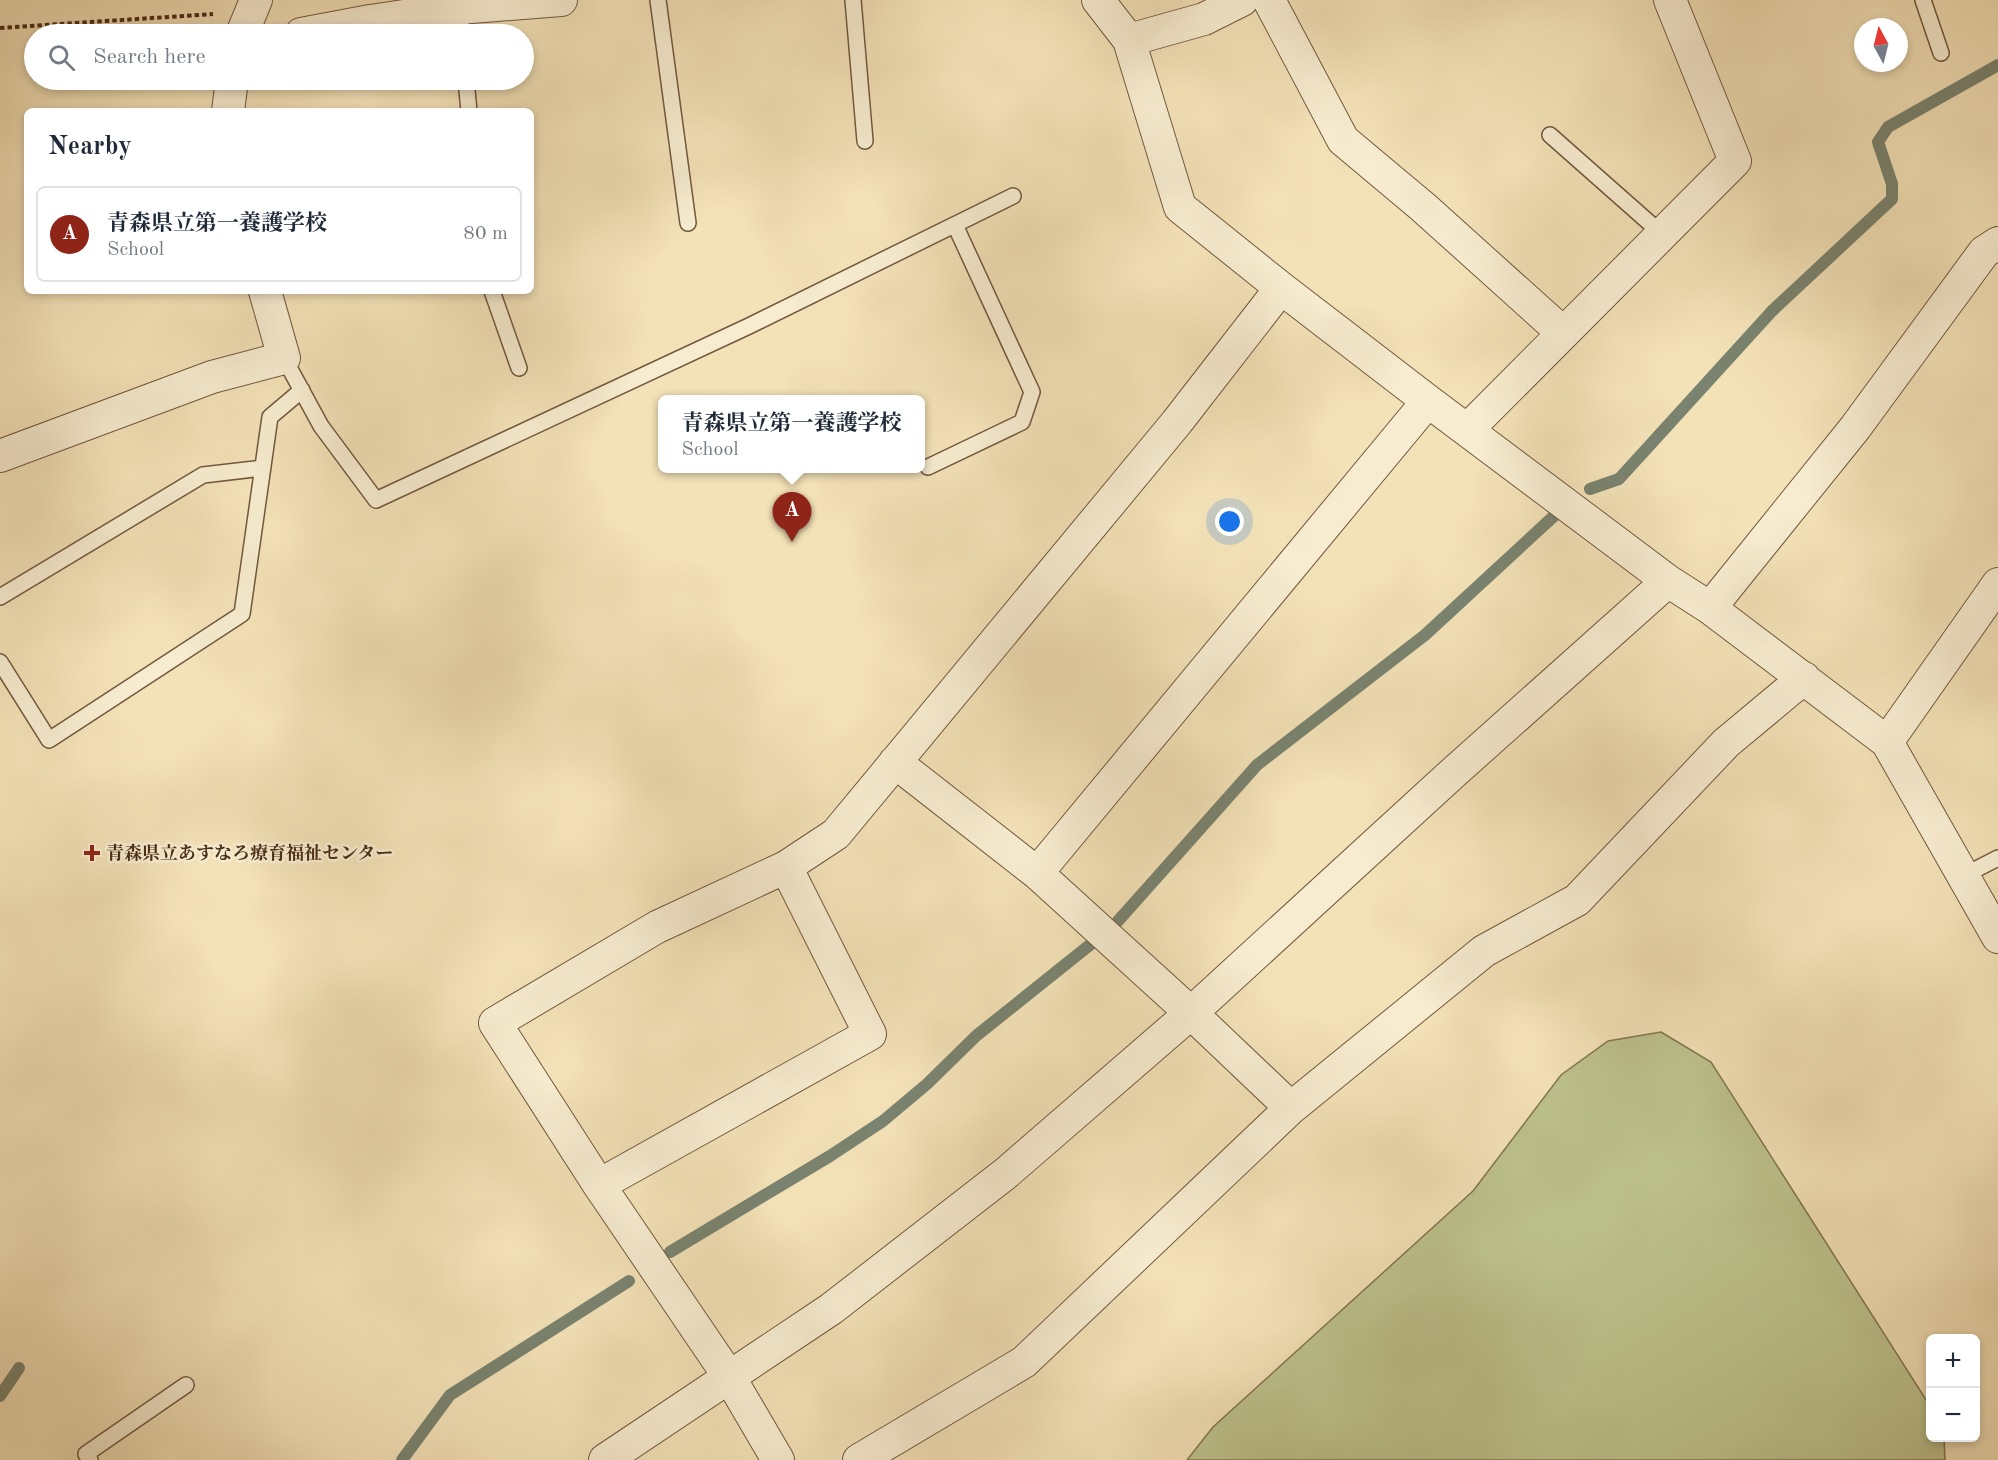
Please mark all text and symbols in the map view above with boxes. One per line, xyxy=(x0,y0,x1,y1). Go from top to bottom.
north arrow xyxy=(1854,18,1908,72)
search box xyxy=(24,24,534,90)
icon: search xyxy=(45,41,78,74)
text: Search here xyxy=(93,46,206,68)
text: Nearby xyxy=(48,134,132,160)
text: 青森県立第一養護学校 xyxy=(107,213,327,235)
text: A xyxy=(62,224,77,244)
text: 80 m xyxy=(463,224,508,244)
text: School xyxy=(107,240,164,260)
popup xyxy=(658,395,925,473)
text: 青森県立第一養護学校 xyxy=(681,413,902,435)
text: School xyxy=(681,440,739,460)
pin: A xyxy=(772,492,812,542)
your location xyxy=(1215,507,1244,536)
place label: 青森県立あすなろ療育福祉センター xyxy=(106,843,393,863)
marker: 青森県立あすなろ療育福祉センター xyxy=(83,844,101,862)
map controls xyxy=(1926,1334,1980,1442)
button: + xyxy=(1926,1334,1980,1388)
button: − xyxy=(1926,1388,1980,1442)

